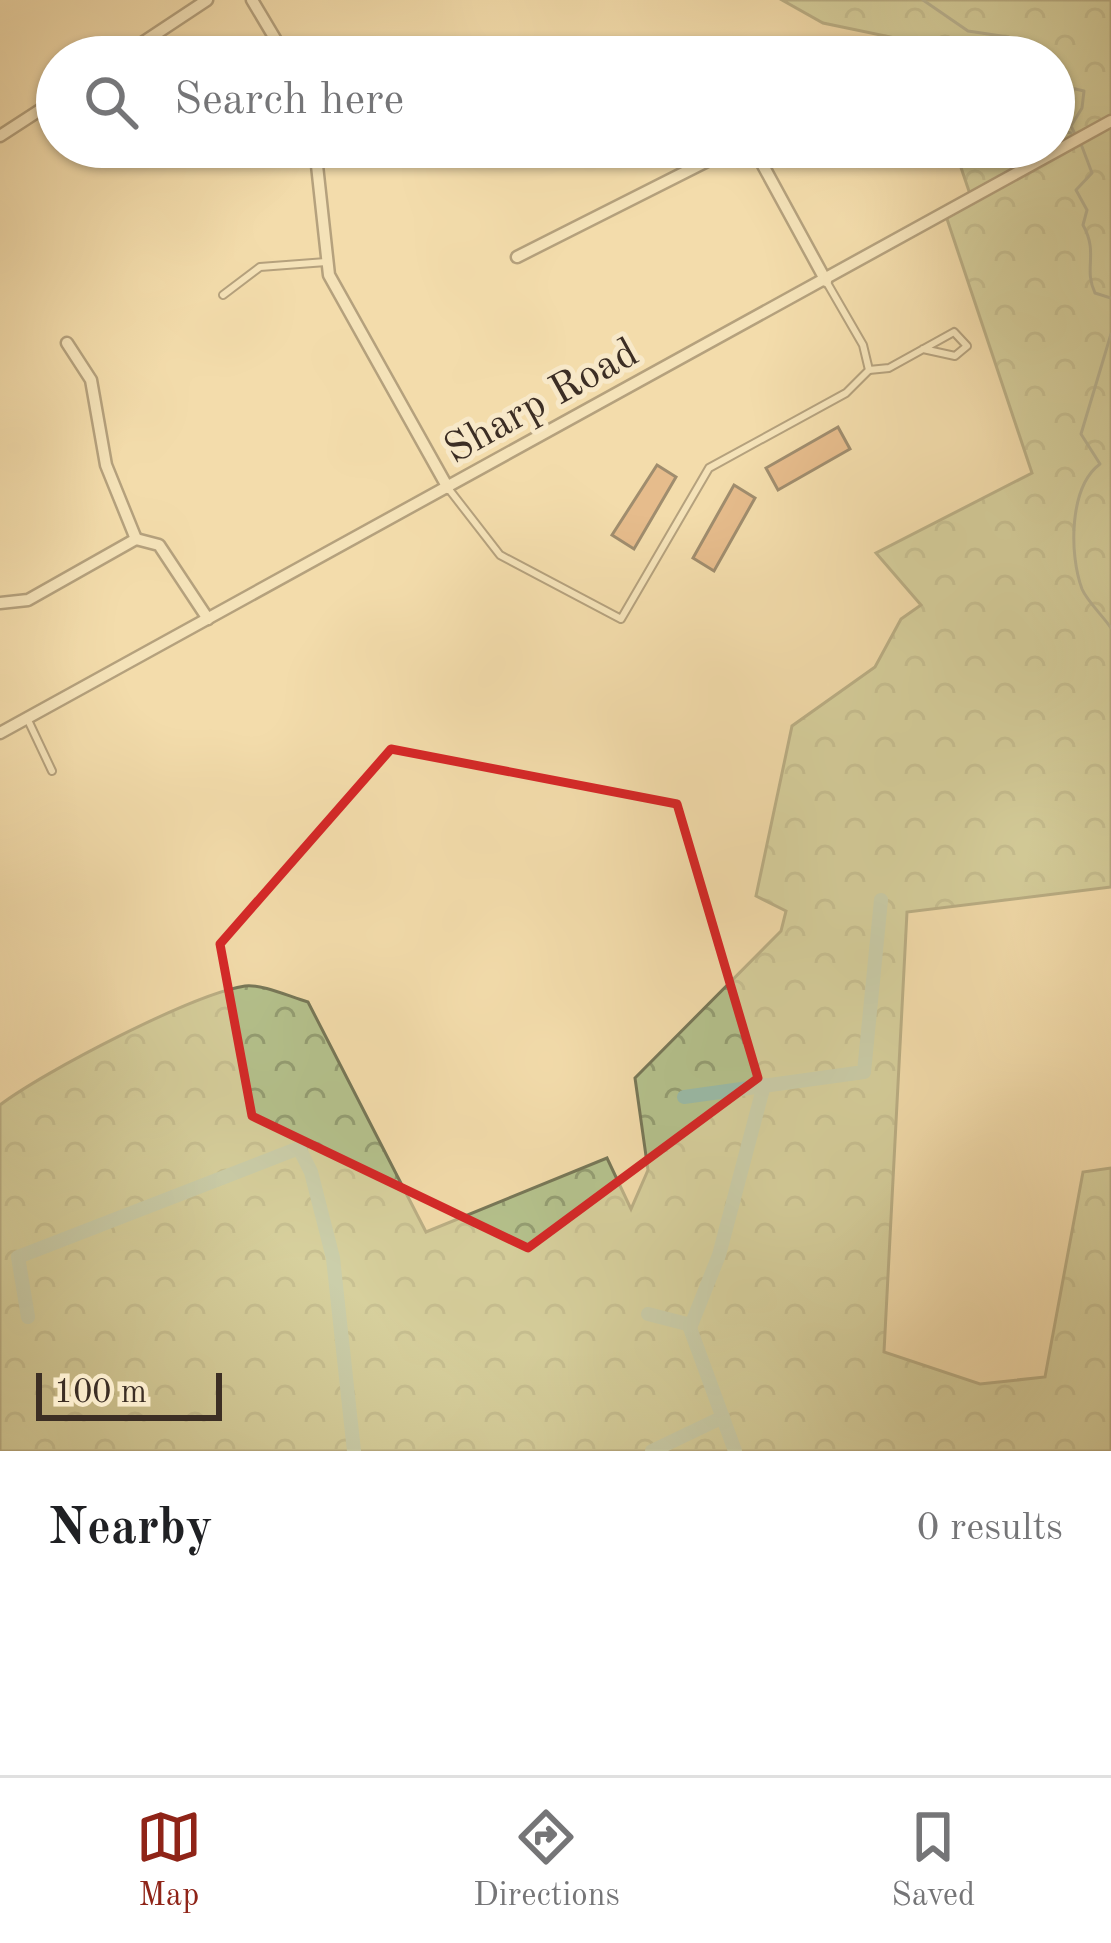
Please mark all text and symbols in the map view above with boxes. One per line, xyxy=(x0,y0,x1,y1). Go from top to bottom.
search box xyxy=(36,36,1075,168)
icon: search xyxy=(78,69,144,135)
text: Search here xyxy=(174,79,404,124)
street label: Sharp Road xyxy=(438,332,646,473)
scale bar xyxy=(36,1367,222,1420)
text: 100 m xyxy=(54,1377,147,1410)
text: Nearby xyxy=(48,1504,213,1555)
text: 0 results xyxy=(917,1509,1063,1548)
tab: Map xyxy=(136,1804,202,1917)
tab: Directions xyxy=(473,1804,620,1917)
tab: Saved xyxy=(891,1804,975,1917)

